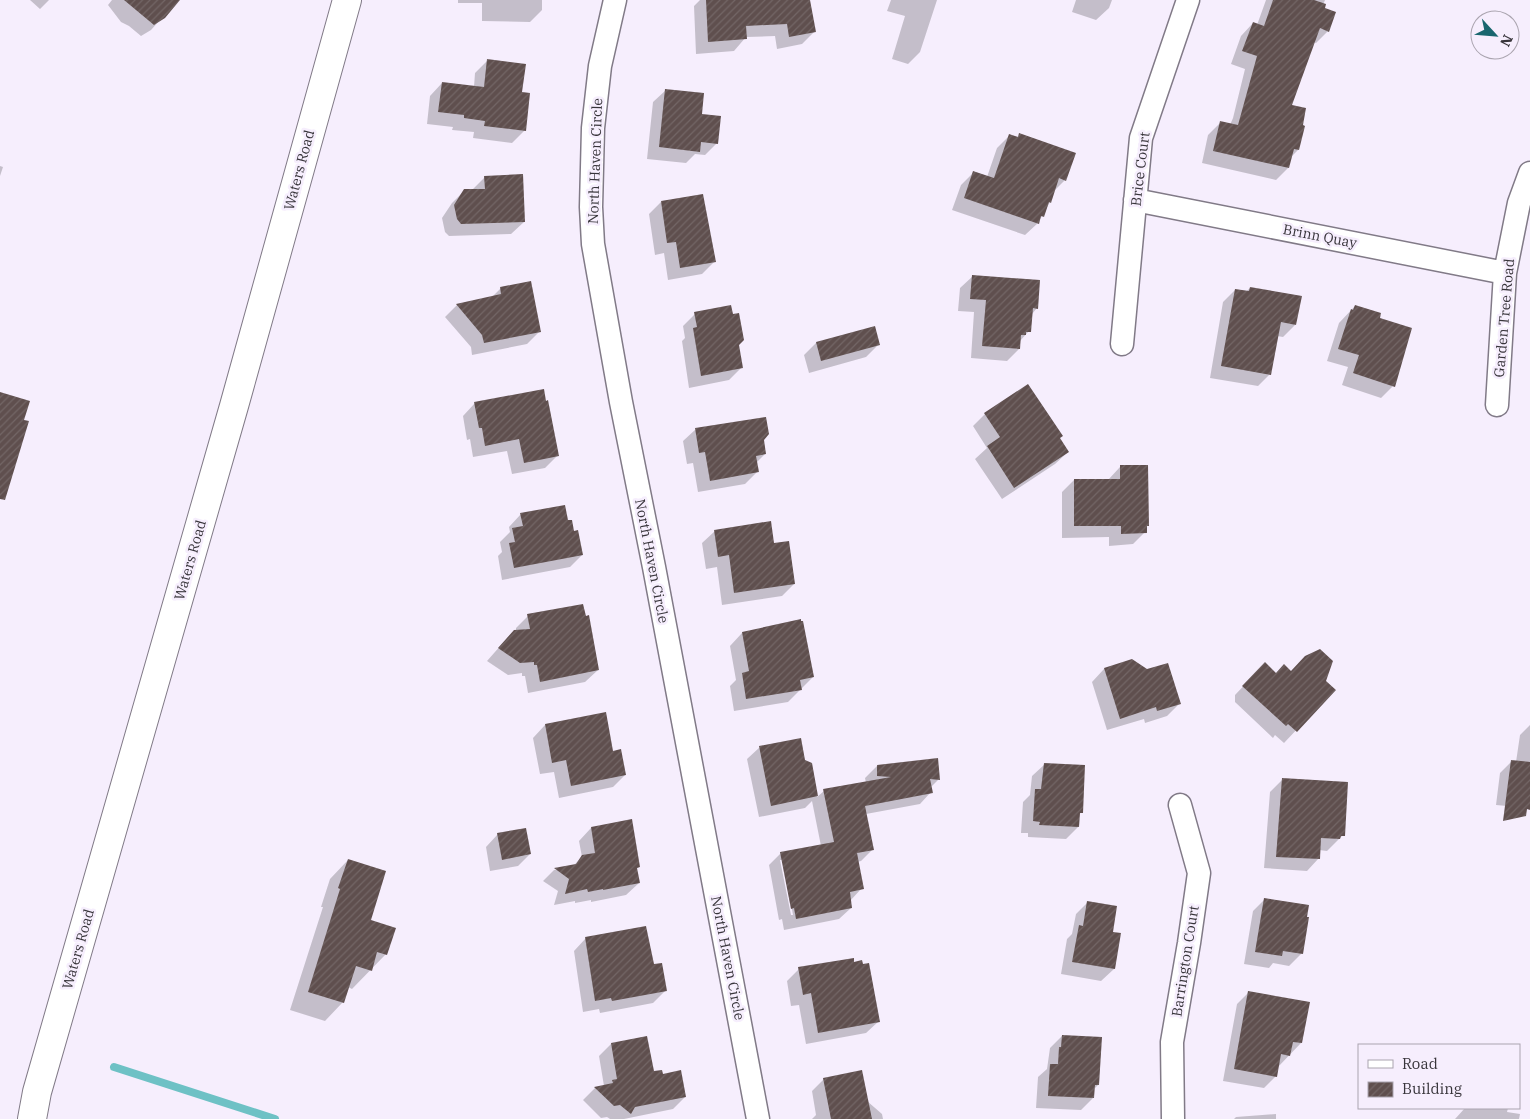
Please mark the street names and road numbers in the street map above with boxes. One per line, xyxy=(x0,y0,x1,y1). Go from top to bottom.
street label: North Haven Circle xyxy=(584,98,606,224)
street label: Waters Road xyxy=(280,127,318,212)
street label: Brice Court xyxy=(1127,131,1153,207)
street label: Brinn Quay xyxy=(1282,220,1359,252)
street label: Garden Tree Road xyxy=(1490,257,1518,378)
street label: North Haven Circle xyxy=(631,497,673,625)
street label: Waters Road xyxy=(170,517,210,602)
street label: North Haven Circle xyxy=(707,894,749,1022)
street label: Barrington Court xyxy=(1167,904,1203,1018)
street label: Waters Road xyxy=(58,906,98,991)

